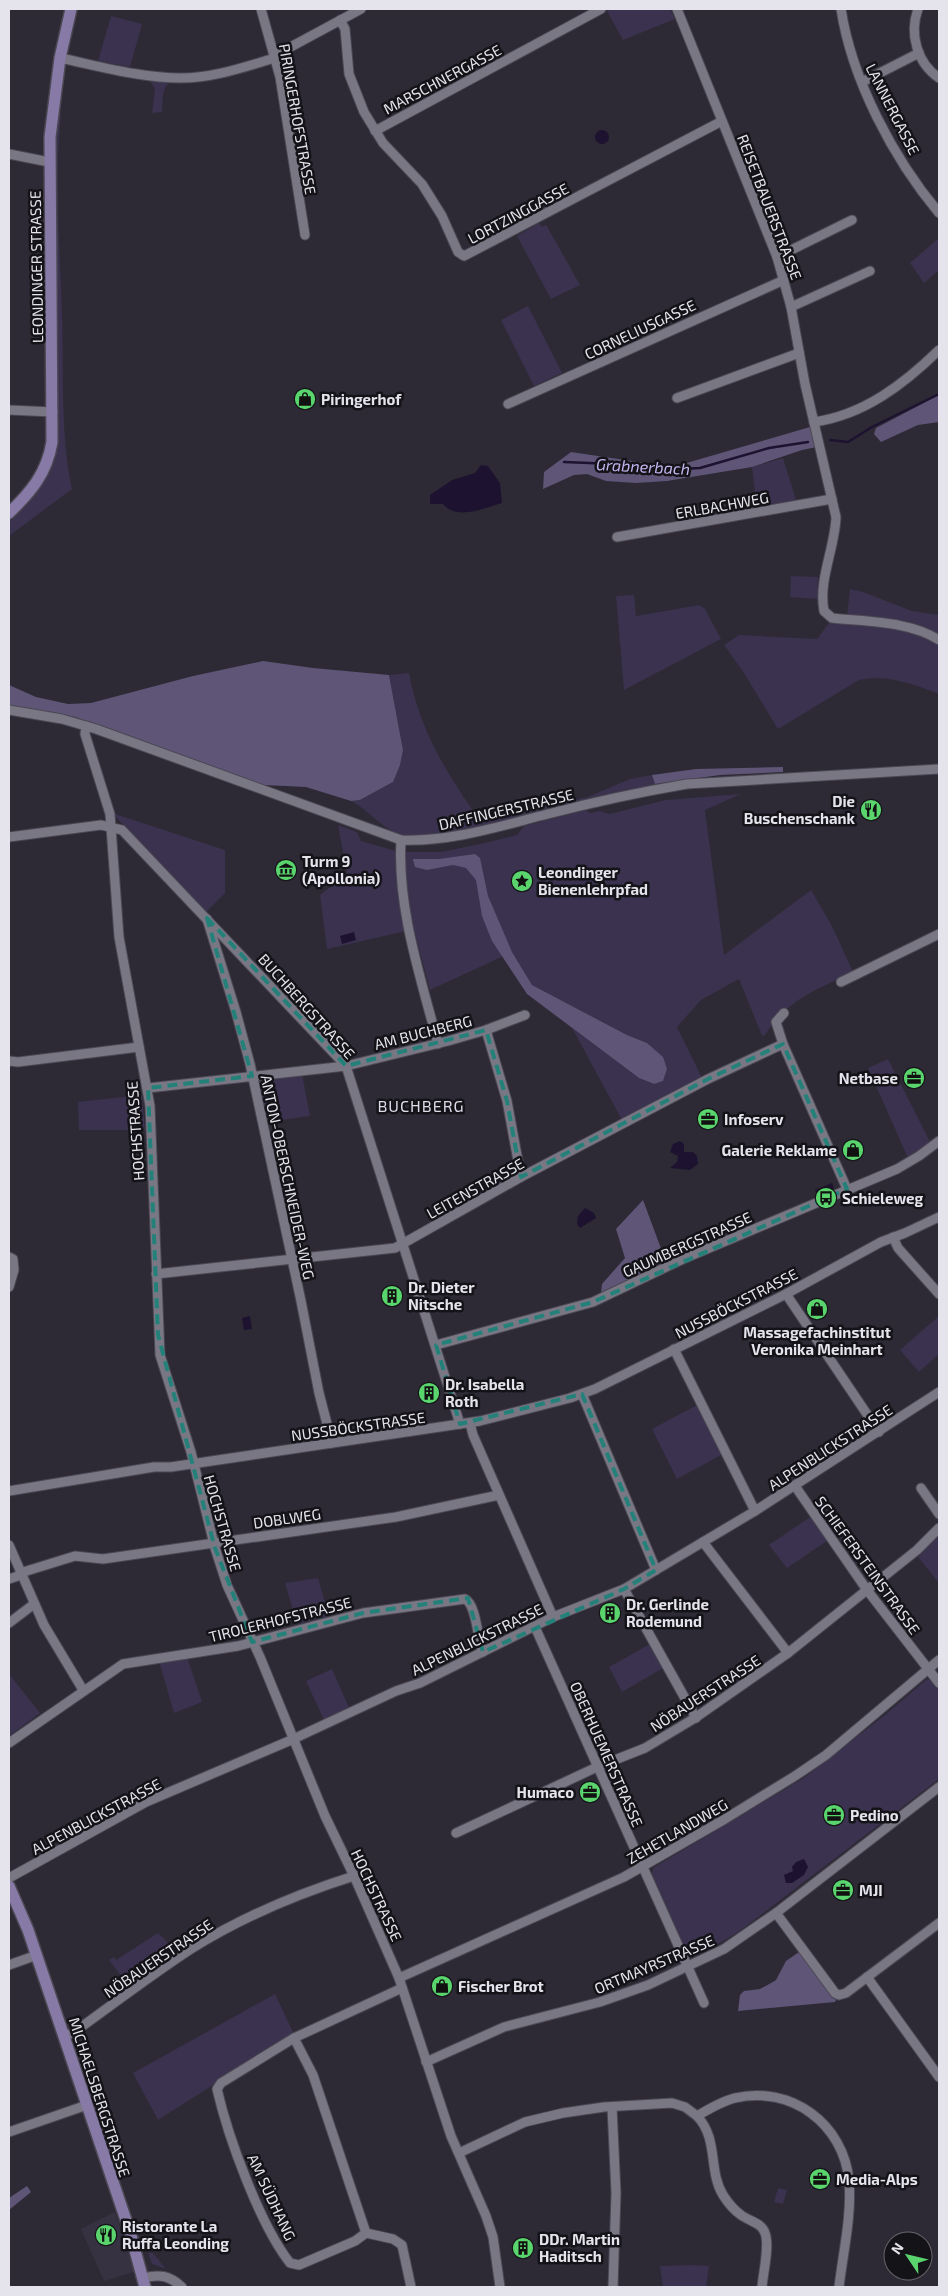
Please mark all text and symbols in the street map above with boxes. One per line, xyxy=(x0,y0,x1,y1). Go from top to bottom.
street label: MARSCHNERGASSE xyxy=(380,40,504,118)
street label: PIRINGERHOFSTRASSE xyxy=(276,42,320,196)
street label: LANNERGASSE xyxy=(862,60,924,158)
street label: REISETBAUERSTRASSE xyxy=(734,132,806,282)
street label: LORTZINGGASSE xyxy=(464,179,572,247)
street label: LEONDINGER STRASSE xyxy=(26,191,46,343)
street label: CORNELIUSGASSE xyxy=(582,295,698,363)
shop icon: Piringerhof xyxy=(293,387,317,411)
place label: Piringerhof xyxy=(321,390,402,408)
water label: Grabnerbach xyxy=(596,454,690,478)
street label: ERLBACHWEG xyxy=(674,488,770,522)
street label: DAFFINGERSTRASSE xyxy=(437,785,575,833)
place label: Die Buschenschank xyxy=(744,792,856,827)
restaurant icon: Die Buschenschank xyxy=(859,798,883,822)
place label: Turm 9 (Apollonia) xyxy=(302,852,380,887)
museum icon: Turm 9 (Apollonia) xyxy=(274,858,298,882)
place label: Leondinger Bienenlehrpfad xyxy=(538,863,648,898)
place icon: Leondinger Bienenlehrpfad xyxy=(510,869,534,893)
street label: BUCHBERGSTRASSE xyxy=(255,950,359,1062)
street label: AM BUCHBERG xyxy=(372,1011,474,1053)
office icon: Netbase xyxy=(902,1066,926,1090)
place label: Netbase xyxy=(839,1069,898,1087)
street label: ANTON-OBERSCHNEIDER-WEG xyxy=(257,1073,319,1281)
street label: HOCHSTRASSE xyxy=(123,1081,147,1181)
district label: BUCHBERG xyxy=(377,1096,465,1115)
office icon: Infoserv xyxy=(696,1107,720,1131)
place label: Infoserv xyxy=(724,1110,784,1128)
shop icon: Galerie Reklame xyxy=(841,1138,865,1162)
place label: Galerie Reklame xyxy=(721,1141,837,1159)
street label: LEITENSTRASSE xyxy=(423,1154,527,1222)
bus stop icon: Schieleweg xyxy=(814,1186,838,1210)
place label: Schieleweg xyxy=(842,1189,924,1207)
street label: GAUMBERGSTRASSE xyxy=(620,1207,754,1281)
street label: NUSSBÖCKSTRASSE xyxy=(672,1264,800,1342)
place label: Dr. Dieter Nitsche xyxy=(408,1278,475,1313)
building icon: Dr. Dieter Nitsche xyxy=(380,1284,404,1308)
shop icon: Massagefachinstitut Veronika Meinhart xyxy=(805,1297,829,1321)
place label: Massagefachinstitut Veronika Meinhart xyxy=(743,1323,891,1358)
place label: Dr. Isabella Roth xyxy=(445,1375,524,1410)
building icon: Dr. Isabella Roth xyxy=(417,1381,441,1405)
street label: ALPENBLICKSTRASSE xyxy=(765,1400,895,1494)
street label: NUSSBÖCKSTRASSE xyxy=(290,1408,426,1444)
street label: HOCHSTRASSE xyxy=(201,1473,245,1573)
street label: SCHIEFERSTEINSTRASSE xyxy=(812,1493,924,1637)
street label: DOBLWEG xyxy=(252,1504,322,1532)
street label: TIROLERHOFSTRASSE xyxy=(207,1593,353,1645)
place label: Dr. Gerlinde Rodemund xyxy=(626,1595,709,1630)
street label: ALPENBLICKSTRASSE xyxy=(408,1599,546,1679)
building icon: Dr. Gerlinde Rodemund xyxy=(598,1601,622,1625)
street label: NÖBAUERSTRASSE xyxy=(647,1651,763,1735)
street label: OBERHUEMERSTRASSE xyxy=(567,1679,647,1829)
street label: ALPENBLICKSTRASSE xyxy=(28,1774,164,1858)
office icon: Humaco xyxy=(578,1780,602,1804)
place label: Humaco xyxy=(517,1783,574,1801)
street label: ZEHETLANDWEG xyxy=(623,1795,731,1867)
office icon: Pedino xyxy=(822,1803,846,1827)
place label: Pedino xyxy=(850,1806,899,1824)
street label: HOCHSTRASSE xyxy=(348,1846,406,1944)
office icon: MJI xyxy=(831,1878,855,1902)
place label: MJI xyxy=(859,1881,883,1899)
street label: NÖBAUERSTRASSE xyxy=(100,1915,216,2001)
street label: ORTMAYRSTRASSE xyxy=(591,1931,717,1997)
shop icon: Fischer Brot xyxy=(430,1974,454,1998)
place label: Fischer Brot xyxy=(458,1977,544,1995)
street label: MICHAELSBERGSTRASSE xyxy=(66,2015,134,2179)
street label: AM SÜDHANG xyxy=(244,2151,300,2243)
office icon: Media-Alps xyxy=(808,2167,832,2191)
place label: Media-Alps xyxy=(836,2170,918,2188)
place label: Ristorante La Ruffa Leonding xyxy=(122,2217,229,2252)
restaurant icon: Ristorante La Ruffa Leonding xyxy=(94,2223,118,2247)
place label: DDr. Martin Haditsch xyxy=(539,2230,620,2265)
north arrow xyxy=(883,2231,933,2281)
building icon: DDr. Martin Haditsch xyxy=(511,2236,535,2260)
text: N xyxy=(887,2239,907,2257)

